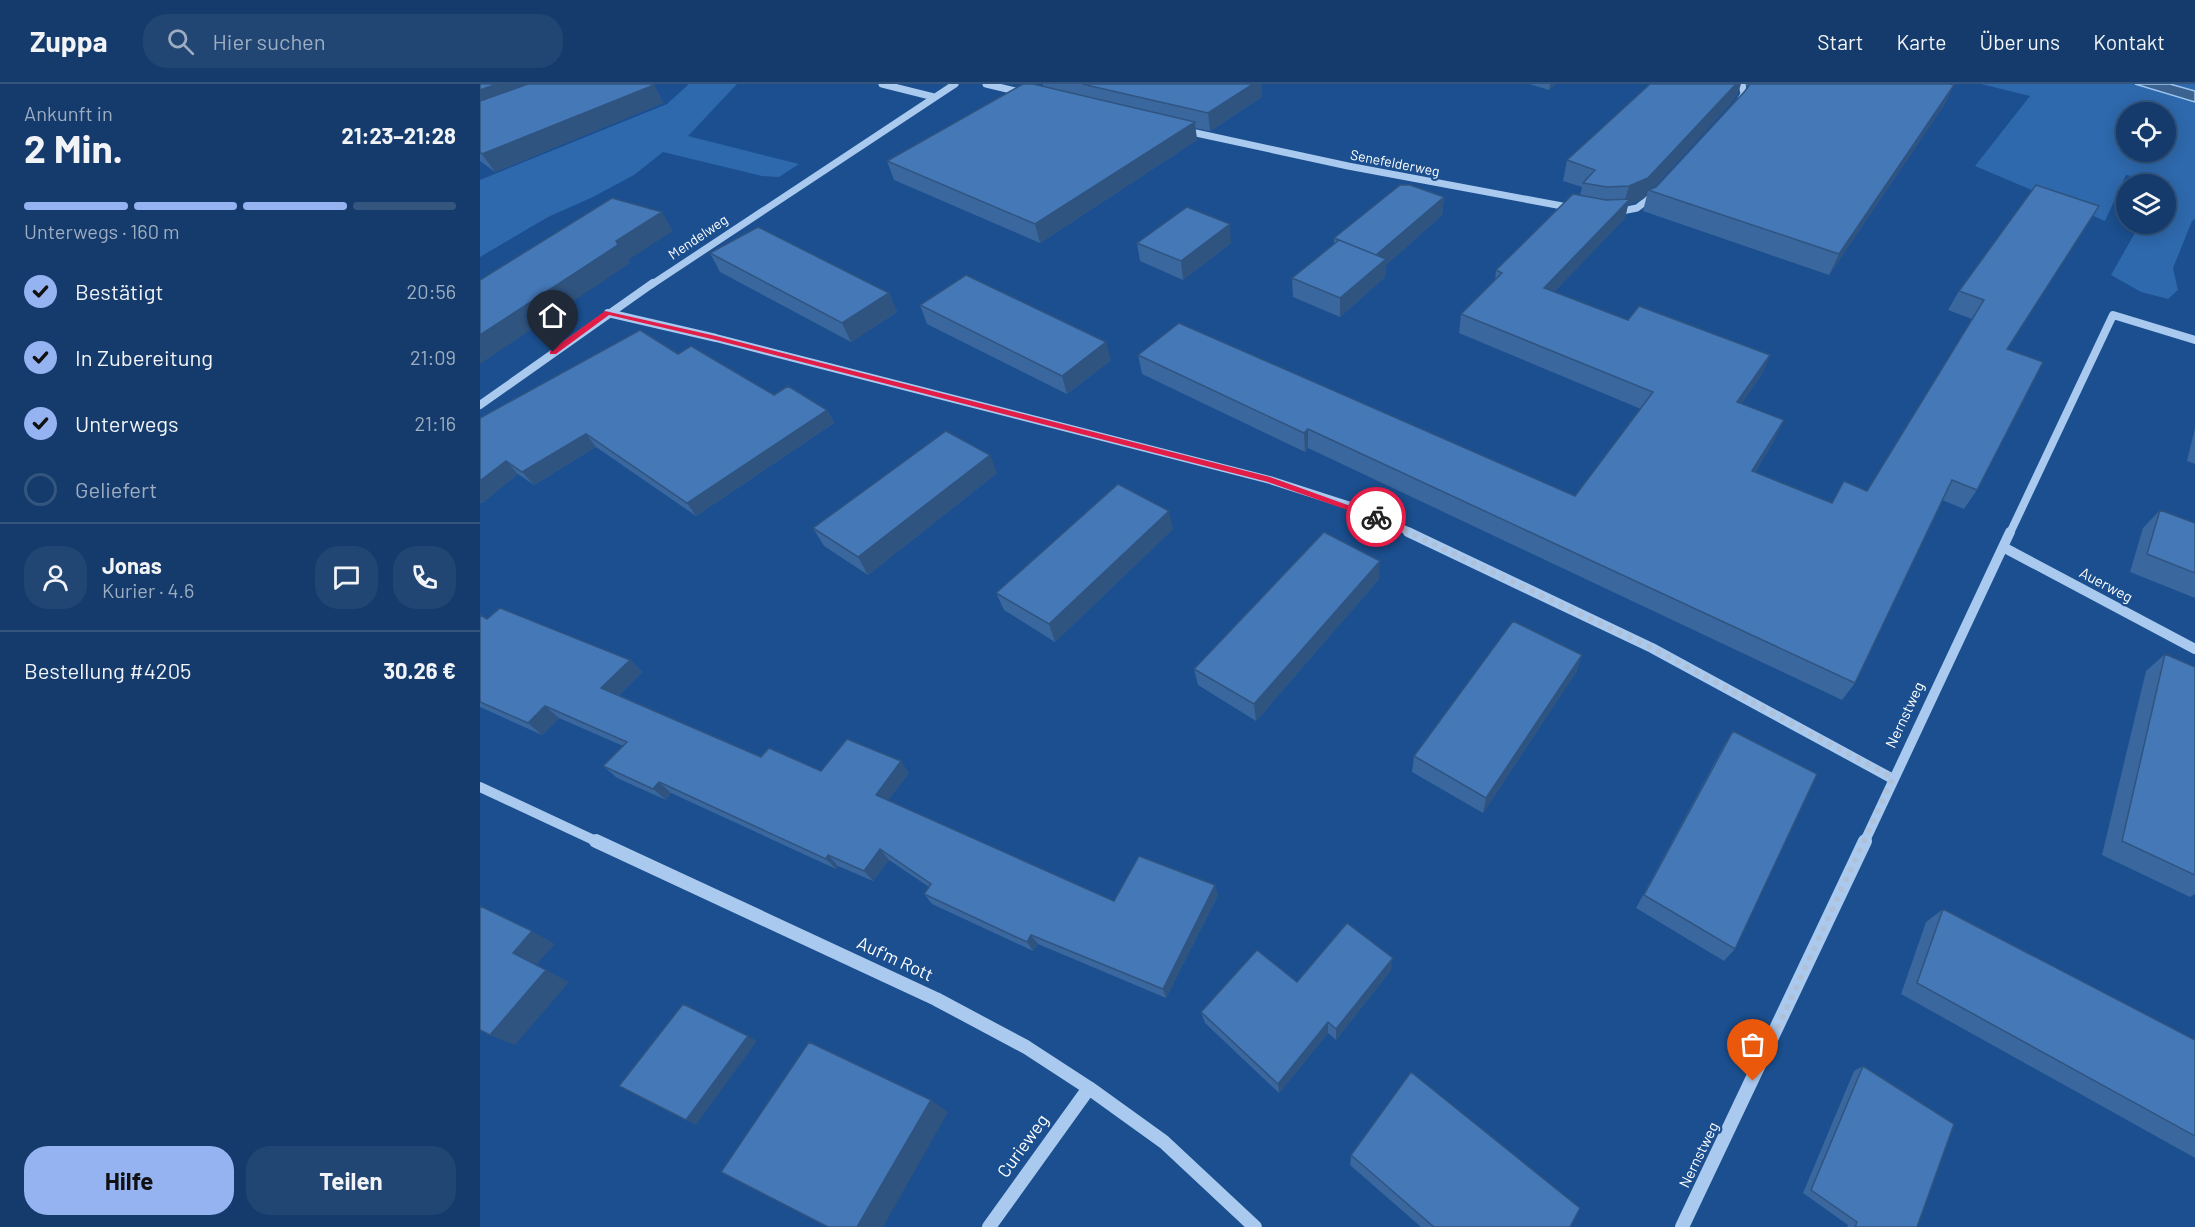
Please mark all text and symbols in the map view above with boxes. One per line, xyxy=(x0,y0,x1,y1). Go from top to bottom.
search box xyxy=(143,14,563,68)
text: Zuppa xyxy=(30,24,107,58)
icon: search xyxy=(164,25,197,58)
text: Hier suchen xyxy=(212,28,326,54)
text: Start xyxy=(1817,29,1864,54)
text: Karte xyxy=(1897,29,1947,54)
text: Über uns xyxy=(1980,29,2060,54)
text: Kontakt xyxy=(2093,29,2165,54)
text: Ankunft in xyxy=(24,101,113,125)
map controls xyxy=(2116,102,2176,234)
button: locate xyxy=(2116,102,2176,162)
text: 21:23–21:28 xyxy=(341,122,456,148)
text: 2 Min. xyxy=(24,124,123,171)
street label: Senefelderweg xyxy=(1349,145,1441,180)
button: layers xyxy=(2116,174,2176,234)
street label: Mendelweg xyxy=(665,211,731,263)
text: Unterwegs · 160 m xyxy=(24,219,179,243)
icon: check xyxy=(24,275,57,308)
text: Bestätigt xyxy=(75,278,164,304)
text: 20:56 xyxy=(407,279,456,303)
pin xyxy=(527,290,578,352)
icon: home xyxy=(536,299,569,332)
icon: check xyxy=(24,341,57,374)
text: In Zubereitung xyxy=(75,344,213,370)
text: 21:09 xyxy=(410,345,456,369)
icon: check xyxy=(24,407,57,440)
text: Unterwegs xyxy=(75,410,179,436)
text: 21:16 xyxy=(414,411,456,435)
text: Geliefert xyxy=(75,476,157,502)
courier xyxy=(1346,487,1406,547)
icon: bike xyxy=(1360,501,1393,534)
button: person xyxy=(24,546,87,609)
button: chat xyxy=(315,546,378,609)
button: phone xyxy=(393,546,456,609)
text: Jonas xyxy=(102,552,162,578)
street label: Auerweg xyxy=(2077,563,2136,606)
text: Kurier · 4.6 xyxy=(102,578,194,602)
text: Bestellung #4205 xyxy=(24,657,191,683)
text: 30.26 € xyxy=(383,657,456,683)
street label: Nernstweg xyxy=(1881,679,1927,751)
street label: Auf'm Rott xyxy=(854,931,937,985)
pin xyxy=(1727,1019,1778,1081)
icon: bag xyxy=(1736,1028,1769,1061)
street label: Curieweg xyxy=(992,1109,1053,1181)
street label: Nernstweg xyxy=(1674,1119,1722,1190)
button: Hilfe xyxy=(24,1146,234,1215)
button: Teilen xyxy=(246,1146,456,1215)

